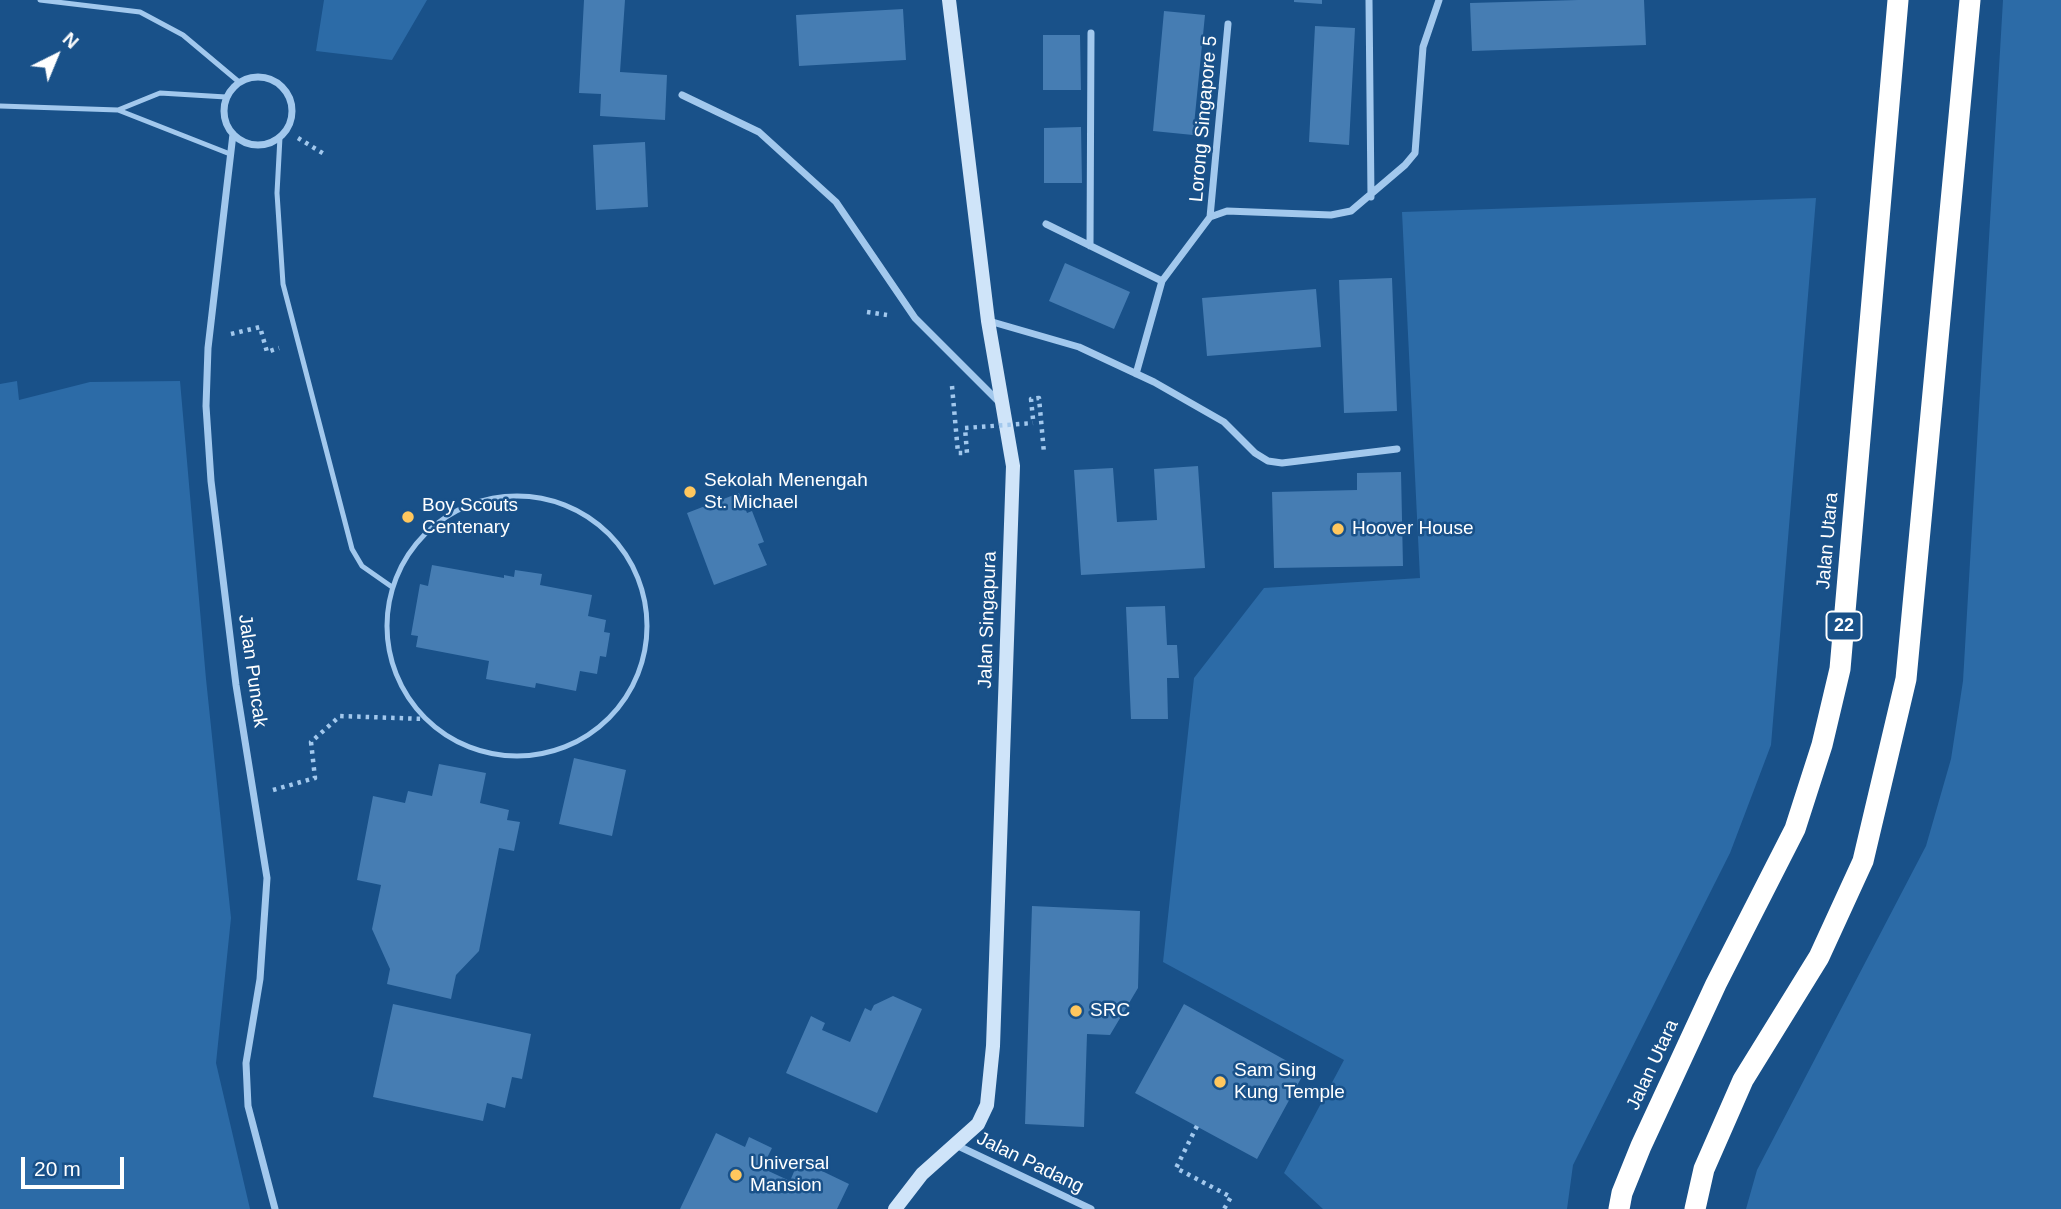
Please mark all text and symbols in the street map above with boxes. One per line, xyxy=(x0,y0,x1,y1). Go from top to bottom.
north arrow xyxy=(21,21,91,91)
text: N xyxy=(58,28,83,53)
street label: Lorong Singapore 5 xyxy=(1185,35,1223,203)
place label: Sekolah Menengah St. Michael xyxy=(704,470,868,514)
marker: Sekolah Menengah St. Michael xyxy=(682,484,698,500)
street label: Jalan Utara xyxy=(1812,492,1844,590)
place label: Boy Scouts Centenary xyxy=(422,495,518,539)
marker: Boy Scouts Centenary xyxy=(400,509,416,525)
place label: Hoover House xyxy=(1352,518,1473,540)
marker: Hoover House xyxy=(1330,521,1346,537)
street label: Jalan Singapura xyxy=(974,551,1002,689)
road number: 22 xyxy=(1826,612,1862,640)
street label: Jalan Puncak xyxy=(233,613,271,729)
place label: SRC xyxy=(1090,1000,1130,1022)
marker: SRC xyxy=(1068,1003,1084,1019)
street label: Jalan Utara xyxy=(1622,1016,1684,1114)
place label: Sam Sing Kung Temple xyxy=(1234,1060,1345,1104)
marker: Sam Sing Kung Temple xyxy=(1212,1074,1228,1090)
street label: Jalan Padang xyxy=(973,1127,1087,1199)
scale bar xyxy=(24,1142,128,1186)
place label: Universal Mansion xyxy=(750,1153,829,1197)
text: 20 m xyxy=(34,1157,81,1180)
marker: Universal Mansion xyxy=(728,1167,744,1183)

